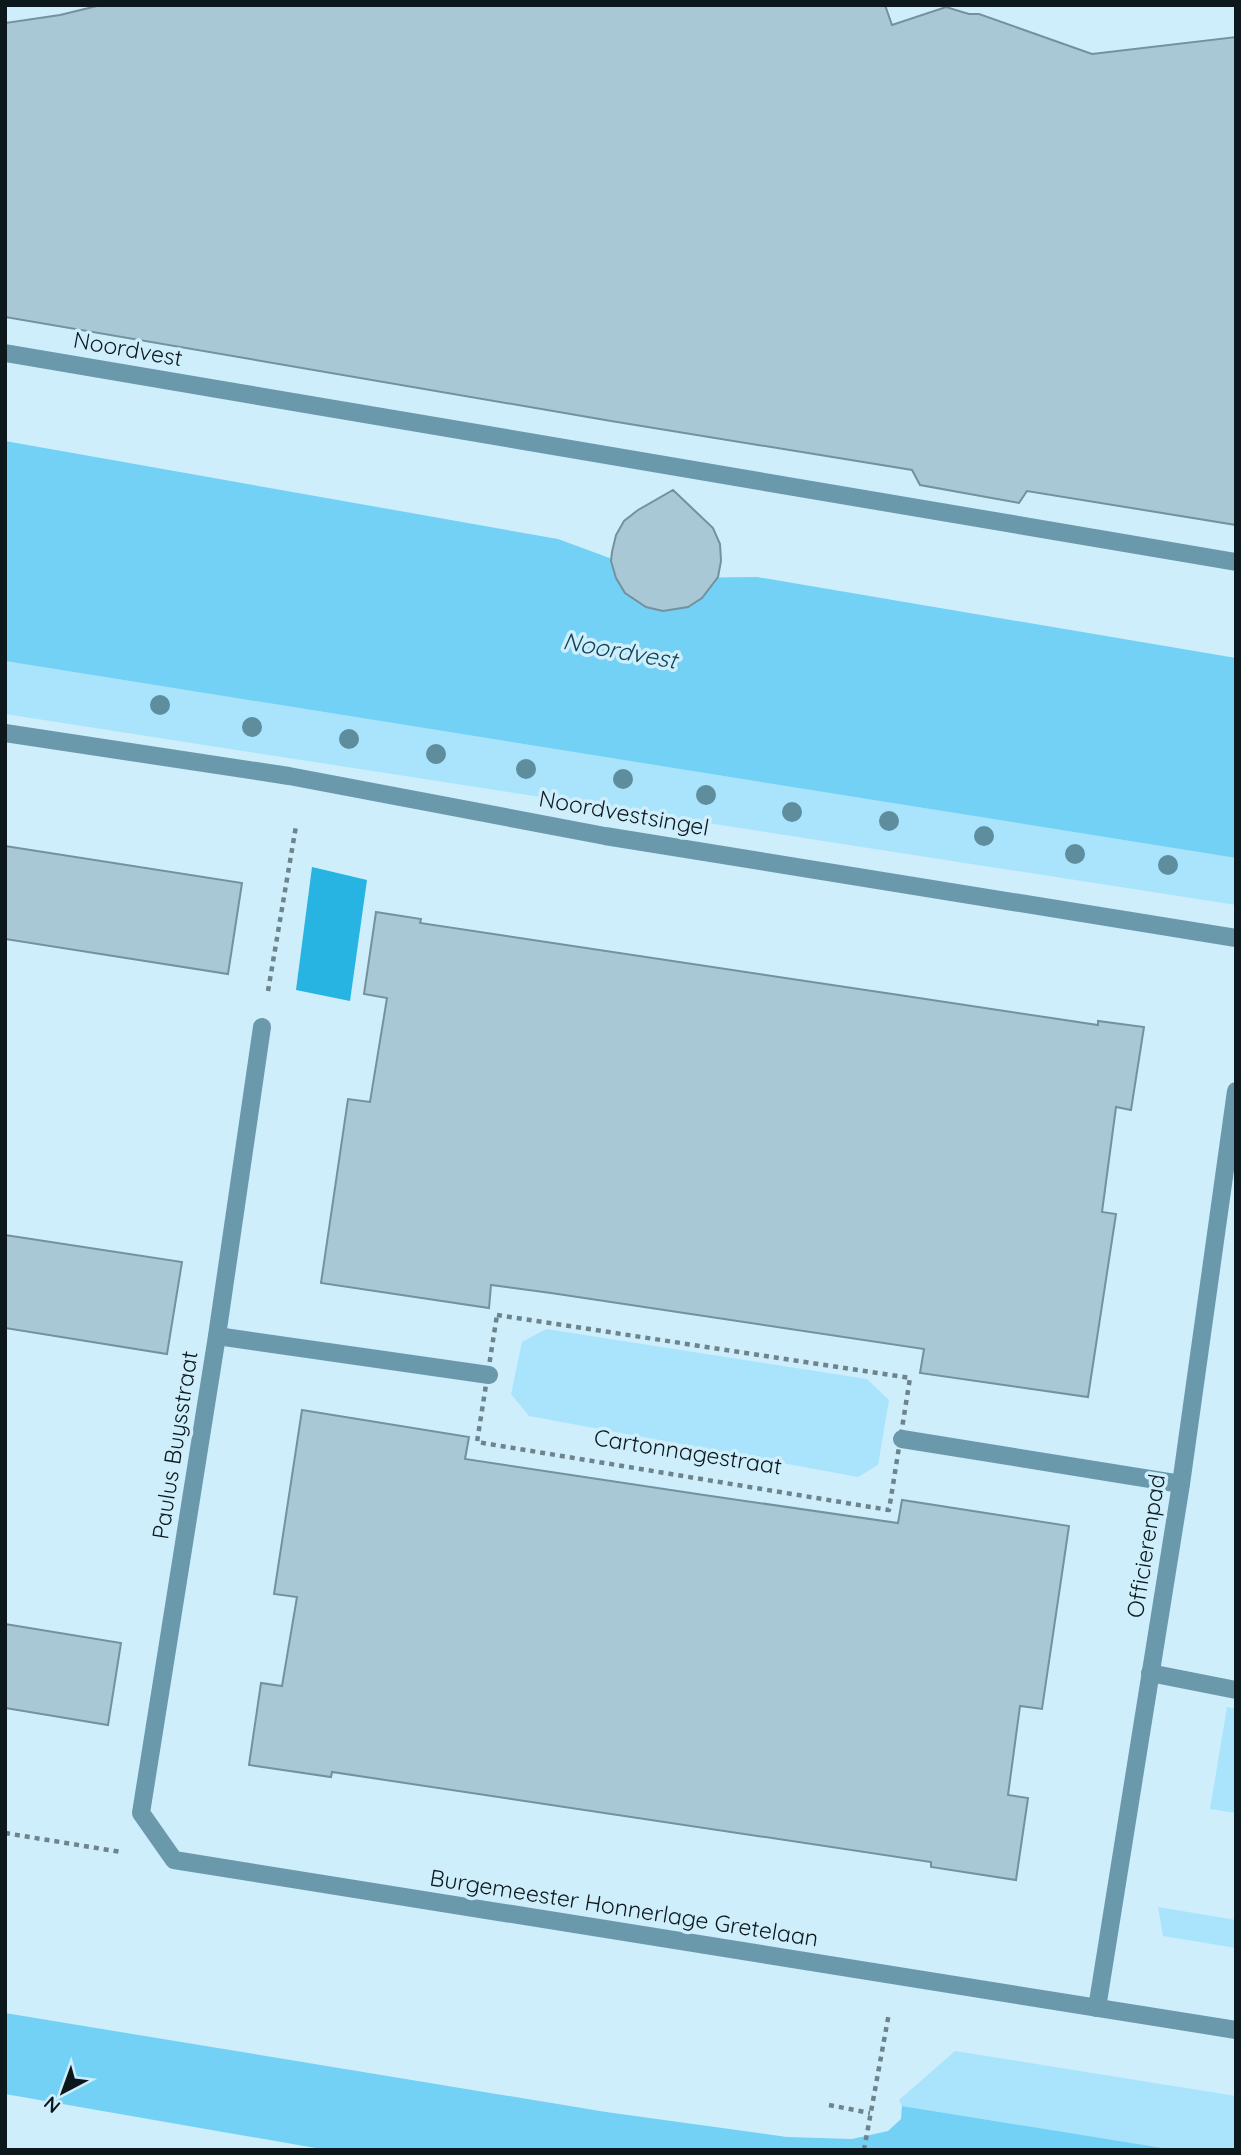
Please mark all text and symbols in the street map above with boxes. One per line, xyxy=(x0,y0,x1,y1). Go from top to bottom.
street label: Noordvest xyxy=(71,325,185,372)
water label: Noordvest xyxy=(561,625,682,675)
street label: Noordvestsingel xyxy=(537,783,711,842)
street label: Paulus Buysstraat xyxy=(145,1348,204,1541)
street label: Cartonnagestraat xyxy=(592,1422,784,1481)
street label: Officierenpad xyxy=(1120,1472,1171,1620)
street label: Burgemeester Honnerlage Gretelaan xyxy=(428,1862,820,1953)
north arrow xyxy=(28,2057,98,2127)
text: N xyxy=(39,2091,65,2118)

